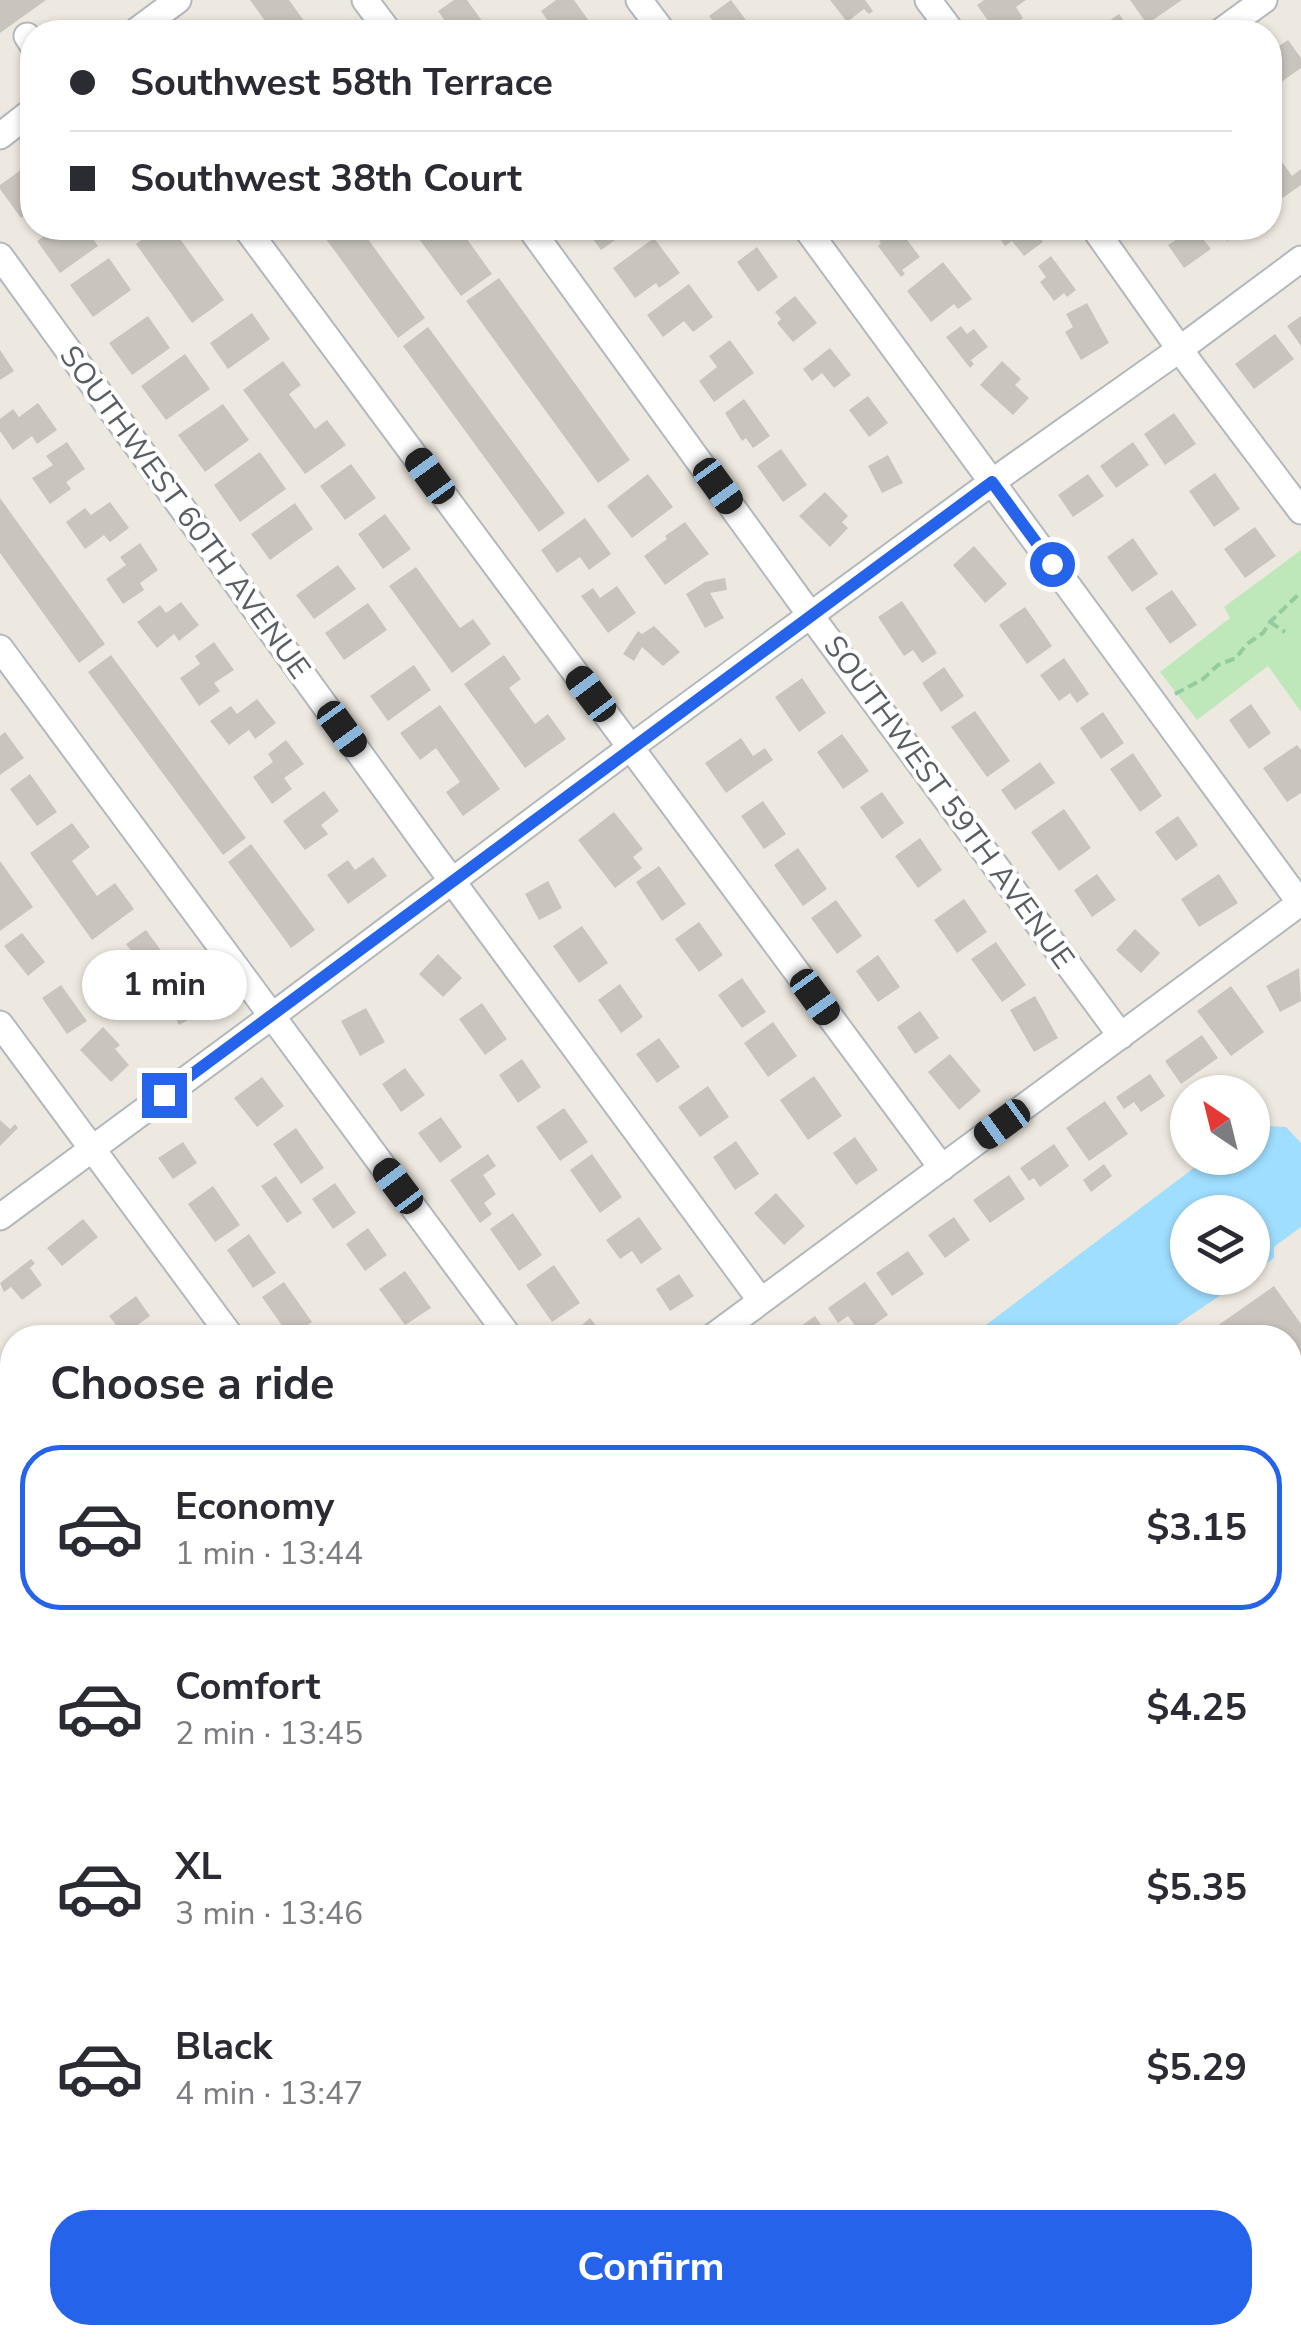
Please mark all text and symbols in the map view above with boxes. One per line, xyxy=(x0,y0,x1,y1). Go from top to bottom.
text: Southwest 58th Terrace xyxy=(130,57,553,108)
text: Southwest 38th Court xyxy=(130,153,522,204)
street label: SOUTHWEST 60TH AVENUE xyxy=(50,337,320,687)
car xyxy=(400,443,460,509)
car xyxy=(688,453,748,519)
route start xyxy=(1030,542,1075,587)
street label: SOUTHWEST 59TH AVENUE xyxy=(814,627,1084,977)
car xyxy=(561,661,621,727)
car xyxy=(312,696,372,762)
callout: 1 min xyxy=(81,950,246,1020)
text: 1 min xyxy=(123,963,206,1006)
car xyxy=(785,964,845,1030)
route end xyxy=(142,1073,187,1118)
north arrow xyxy=(1170,1075,1270,1175)
map controls xyxy=(1170,1075,1270,1295)
car xyxy=(969,1094,1035,1154)
car xyxy=(368,1153,428,1219)
button: layers xyxy=(1170,1195,1270,1295)
text: Choose a ride xyxy=(50,1354,335,1415)
text: Economy xyxy=(175,1481,334,1532)
icon: car xyxy=(55,1483,145,1573)
text: $3.15 xyxy=(1146,1502,1247,1553)
text: 1 min · 13:44 xyxy=(175,1532,363,1575)
text: Comfort xyxy=(175,1661,320,1712)
icon: car xyxy=(55,1663,145,1753)
text: $4.25 xyxy=(1146,1682,1247,1733)
text: 2 min · 13:45 xyxy=(175,1712,363,1755)
text: XL xyxy=(175,1841,222,1892)
icon: car xyxy=(55,1843,145,1933)
text: $5.35 xyxy=(1146,1862,1247,1913)
text: 3 min · 13:46 xyxy=(175,1892,363,1935)
text: Black xyxy=(175,2021,272,2072)
icon: car xyxy=(55,2023,145,2113)
text: $5.29 xyxy=(1146,2042,1247,2093)
text: 4 min · 13:47 xyxy=(175,2072,363,2115)
button: Confirm xyxy=(50,2210,1252,2325)

